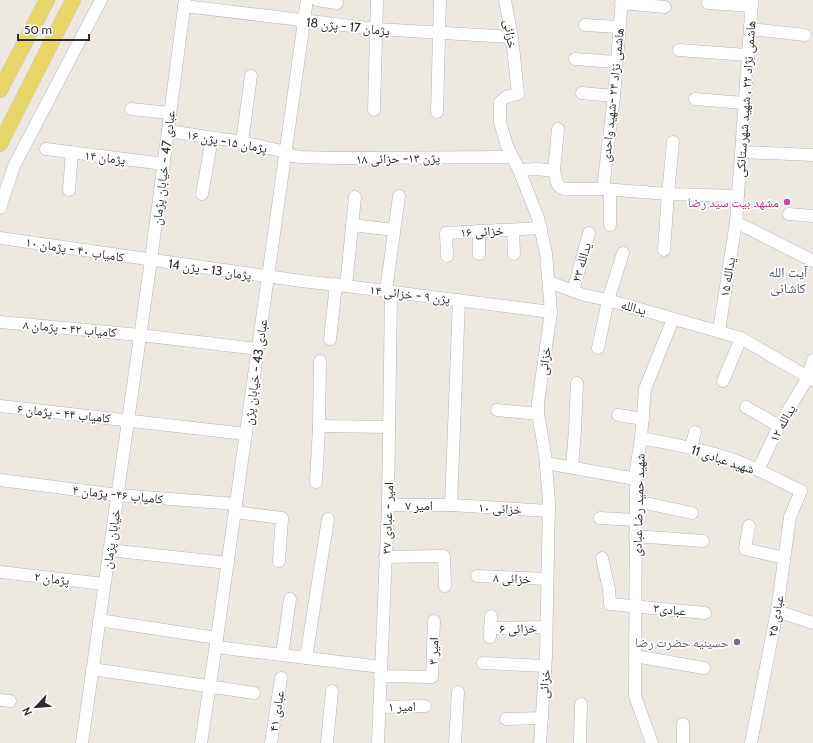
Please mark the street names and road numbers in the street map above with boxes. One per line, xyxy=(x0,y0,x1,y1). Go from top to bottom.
street label: پژمان 17 - پژن 18 xyxy=(305,14,391,39)
street label: خزائی xyxy=(500,18,521,50)
street label: هاشمی نژاد ۲۲ ، شهید شهرستانکی xyxy=(732,20,759,178)
street label: هاشمی نژاد ۲۴ -شهید واحدی xyxy=(597,27,628,163)
street label: عبادی 47 - خیابان پژمان xyxy=(148,109,179,226)
street label: پژمان ۱۵- پژن ۱۶ xyxy=(185,126,269,157)
street label: پژمان ۱۴ xyxy=(83,147,127,169)
street label: پژن ۱۳- حزائی ۱۸ xyxy=(356,149,440,168)
street label: خزائی ۱۶ xyxy=(460,222,504,241)
street label: کامیاب ۴۰ - پژمان ۱۰ xyxy=(24,233,126,266)
street label: یدالله ۲۳ xyxy=(568,240,594,284)
street label: پژمان 13 - پژن 14 xyxy=(167,255,253,284)
street label: یدالله ۱۵ xyxy=(716,256,738,298)
street label: پژن ۹ - خزائی ۱۴ xyxy=(369,281,451,308)
street label: یدالله xyxy=(619,296,648,318)
street label: کامیاب ۴۲ - پژمان ۸ xyxy=(22,316,118,341)
street label: عبادی 43 - خیابان پژن xyxy=(240,318,272,426)
street label: خزائی xyxy=(534,345,555,377)
street label: کامیاب ۴۴ - پژمان ۶ xyxy=(16,400,112,427)
street label: یدالله ۱۲ xyxy=(765,402,799,445)
street label: شهید عبادی 11 xyxy=(689,441,757,478)
street label: شهید حمید رضا عبادی xyxy=(628,453,649,557)
street label: کامیاب ۴۶- پژمان ۴ xyxy=(72,481,165,508)
street label: امیر - عبادی ۳۷ xyxy=(378,482,397,554)
street label: امیر ۷ xyxy=(405,497,433,514)
street label: خزائی ۱۰ xyxy=(478,499,522,518)
street label: خیابان پژمان xyxy=(98,508,125,570)
street label: پژمان ۲ xyxy=(33,568,71,589)
street label: خزائی ۸ xyxy=(493,569,531,588)
street label: عبادی ۲۵ xyxy=(764,594,788,638)
street label: عبادی۳ xyxy=(653,599,688,620)
street label: خزائی ۶ xyxy=(499,620,537,637)
street label: امیر ۳ xyxy=(425,637,442,665)
street label: خزائی xyxy=(535,669,554,699)
street label: عبادی ۴۱ xyxy=(265,689,288,733)
street label: امیر ۱ xyxy=(388,698,416,715)

